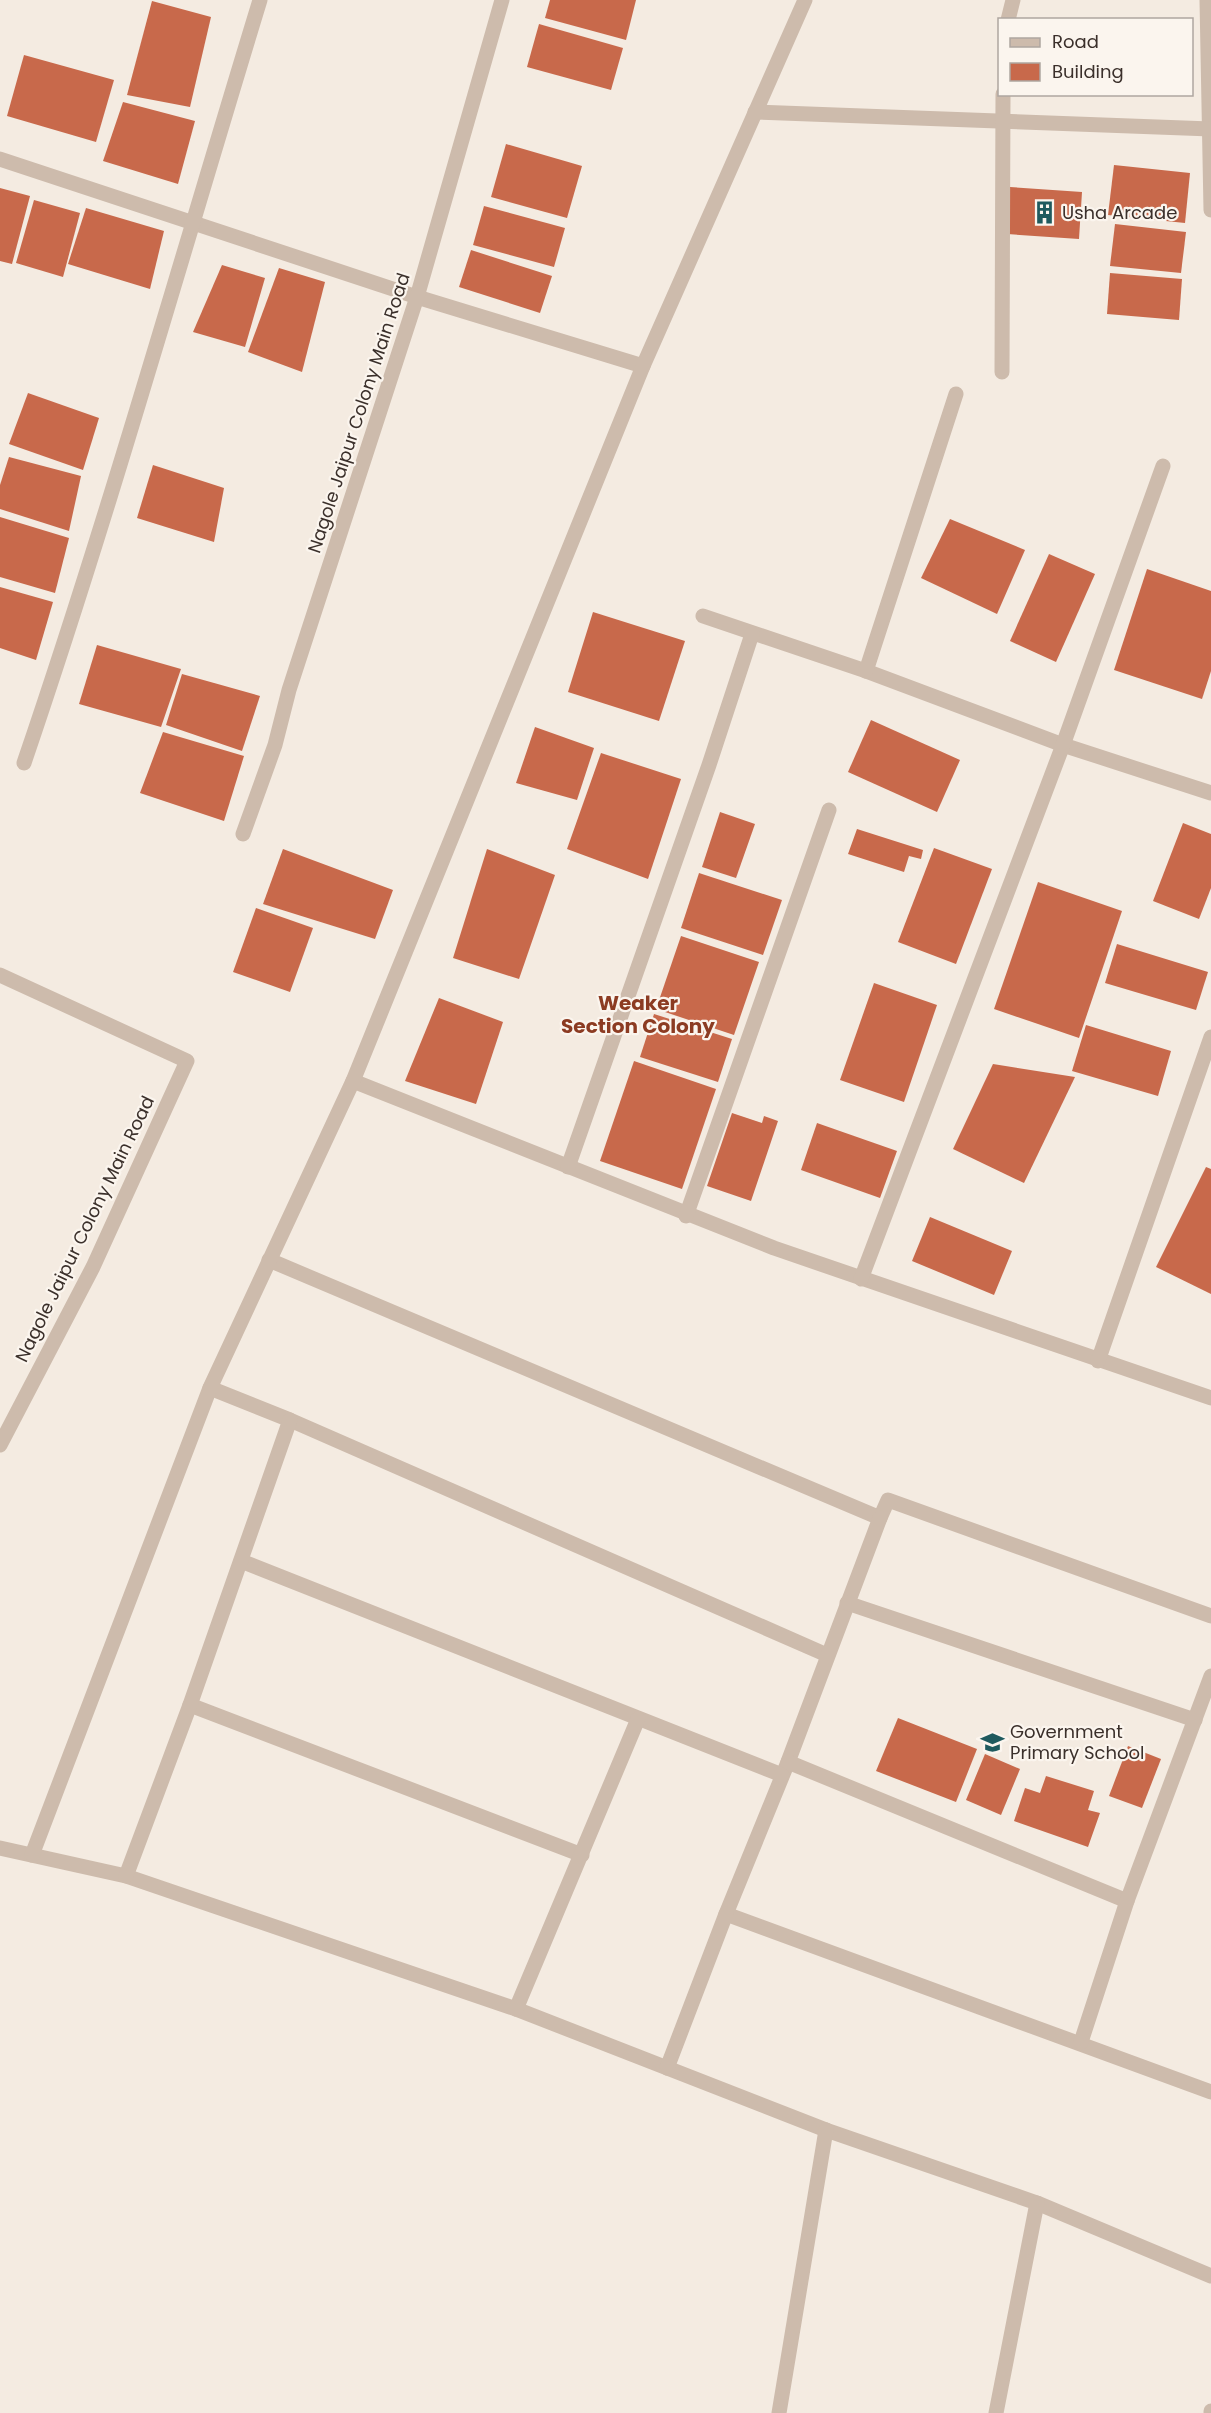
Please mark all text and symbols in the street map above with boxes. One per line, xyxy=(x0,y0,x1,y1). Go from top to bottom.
legend xyxy=(998,18,1193,96)
text: Road xyxy=(1052,29,1099,54)
text: Building xyxy=(1052,59,1124,84)
building icon: Usha Arcade xyxy=(1031,200,1057,226)
place label: Usha Arcade xyxy=(1062,200,1177,225)
street label: Nagole Jaipur Colony Main Road xyxy=(301,270,416,556)
district label: Weaker Section Colony xyxy=(561,989,715,1040)
street label: Nagole Jaipur Colony Main Road xyxy=(9,1091,160,1366)
place label: Government Primary School xyxy=(1010,1719,1144,1765)
school or university icon: Government Primary School xyxy=(979,1729,1005,1755)

